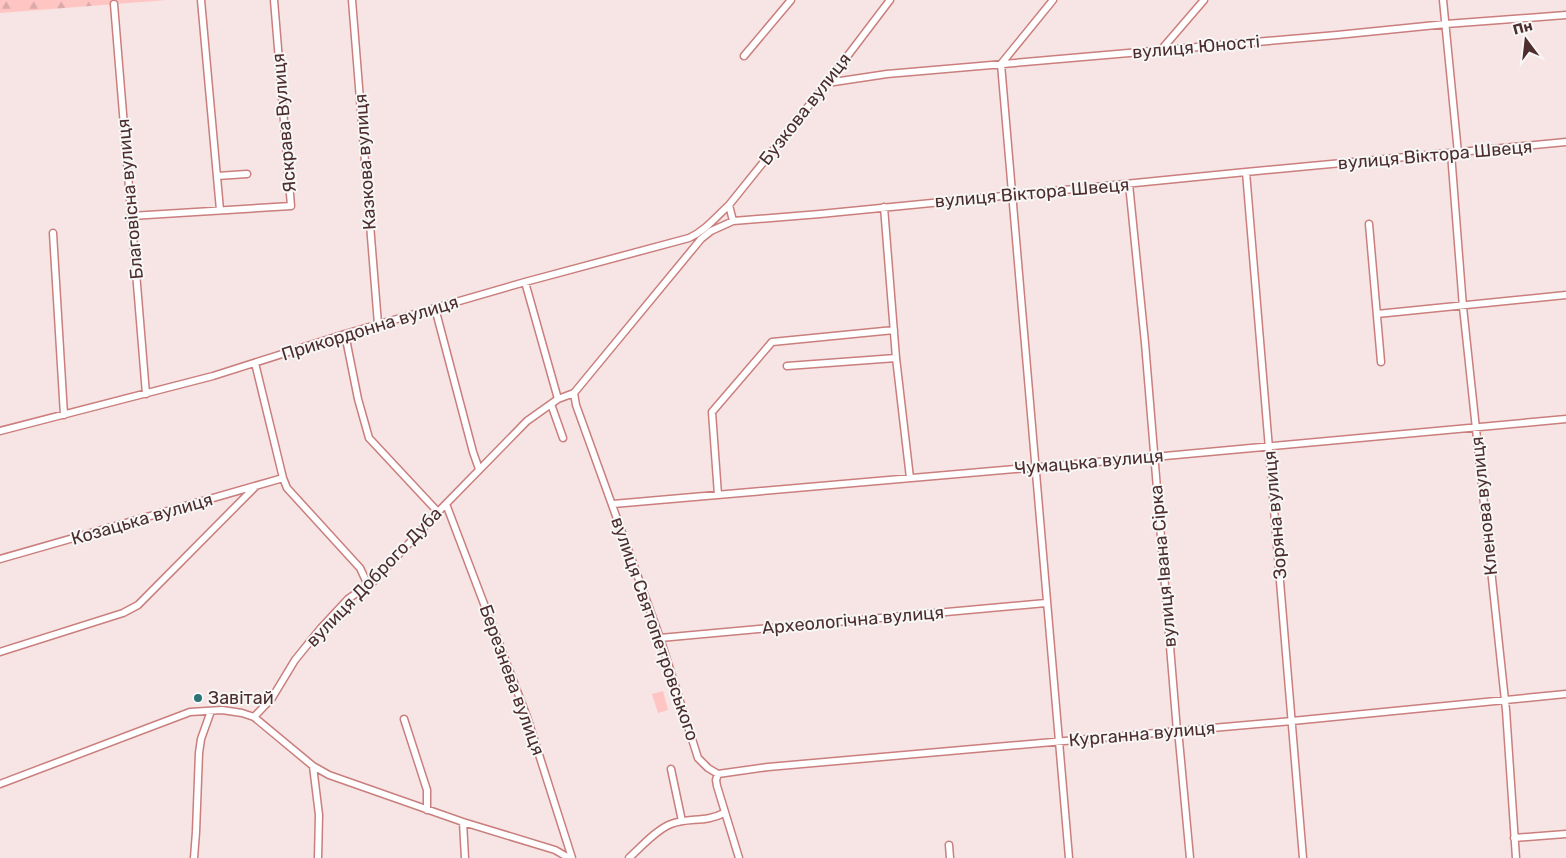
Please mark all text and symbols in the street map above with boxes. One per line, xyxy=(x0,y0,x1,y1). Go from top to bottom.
north arrow xyxy=(1501,15,1551,65)
text: Пн xyxy=(1511,17,1534,39)
street label: вулиця Юності xyxy=(1131,30,1261,64)
street label: Бузкова вулиця xyxy=(754,49,856,169)
street label: Яскрава Вулиця xyxy=(267,52,301,194)
street label: Казкова вулиця xyxy=(349,93,381,231)
street label: Благовісна вулиця xyxy=(112,118,148,280)
street label: вулиця Віктора Швеця xyxy=(1337,136,1533,174)
street label: вулиця Віктора Швеця xyxy=(934,174,1130,212)
street label: Прикордонна вулиця xyxy=(279,291,461,365)
street label: Кленова вулиця xyxy=(1466,435,1502,577)
street label: Чумацька вулиця xyxy=(1013,445,1165,479)
street label: Зоряна вулиця xyxy=(1258,450,1292,580)
street label: вулиця Івана Сірка xyxy=(1145,484,1181,648)
street label: Козацька вулиця xyxy=(69,488,215,550)
street label: вулиця Доброго Дуба xyxy=(301,502,447,652)
street label: вулиця Святопетровського xyxy=(606,514,704,744)
street label: Археологічна вулиця xyxy=(761,601,945,639)
street label: Березнева вулиця xyxy=(474,602,550,758)
place label: Завітай xyxy=(208,687,274,709)
marker: Завітай xyxy=(192,692,204,704)
street label: Курганна вулиця xyxy=(1068,717,1216,751)

